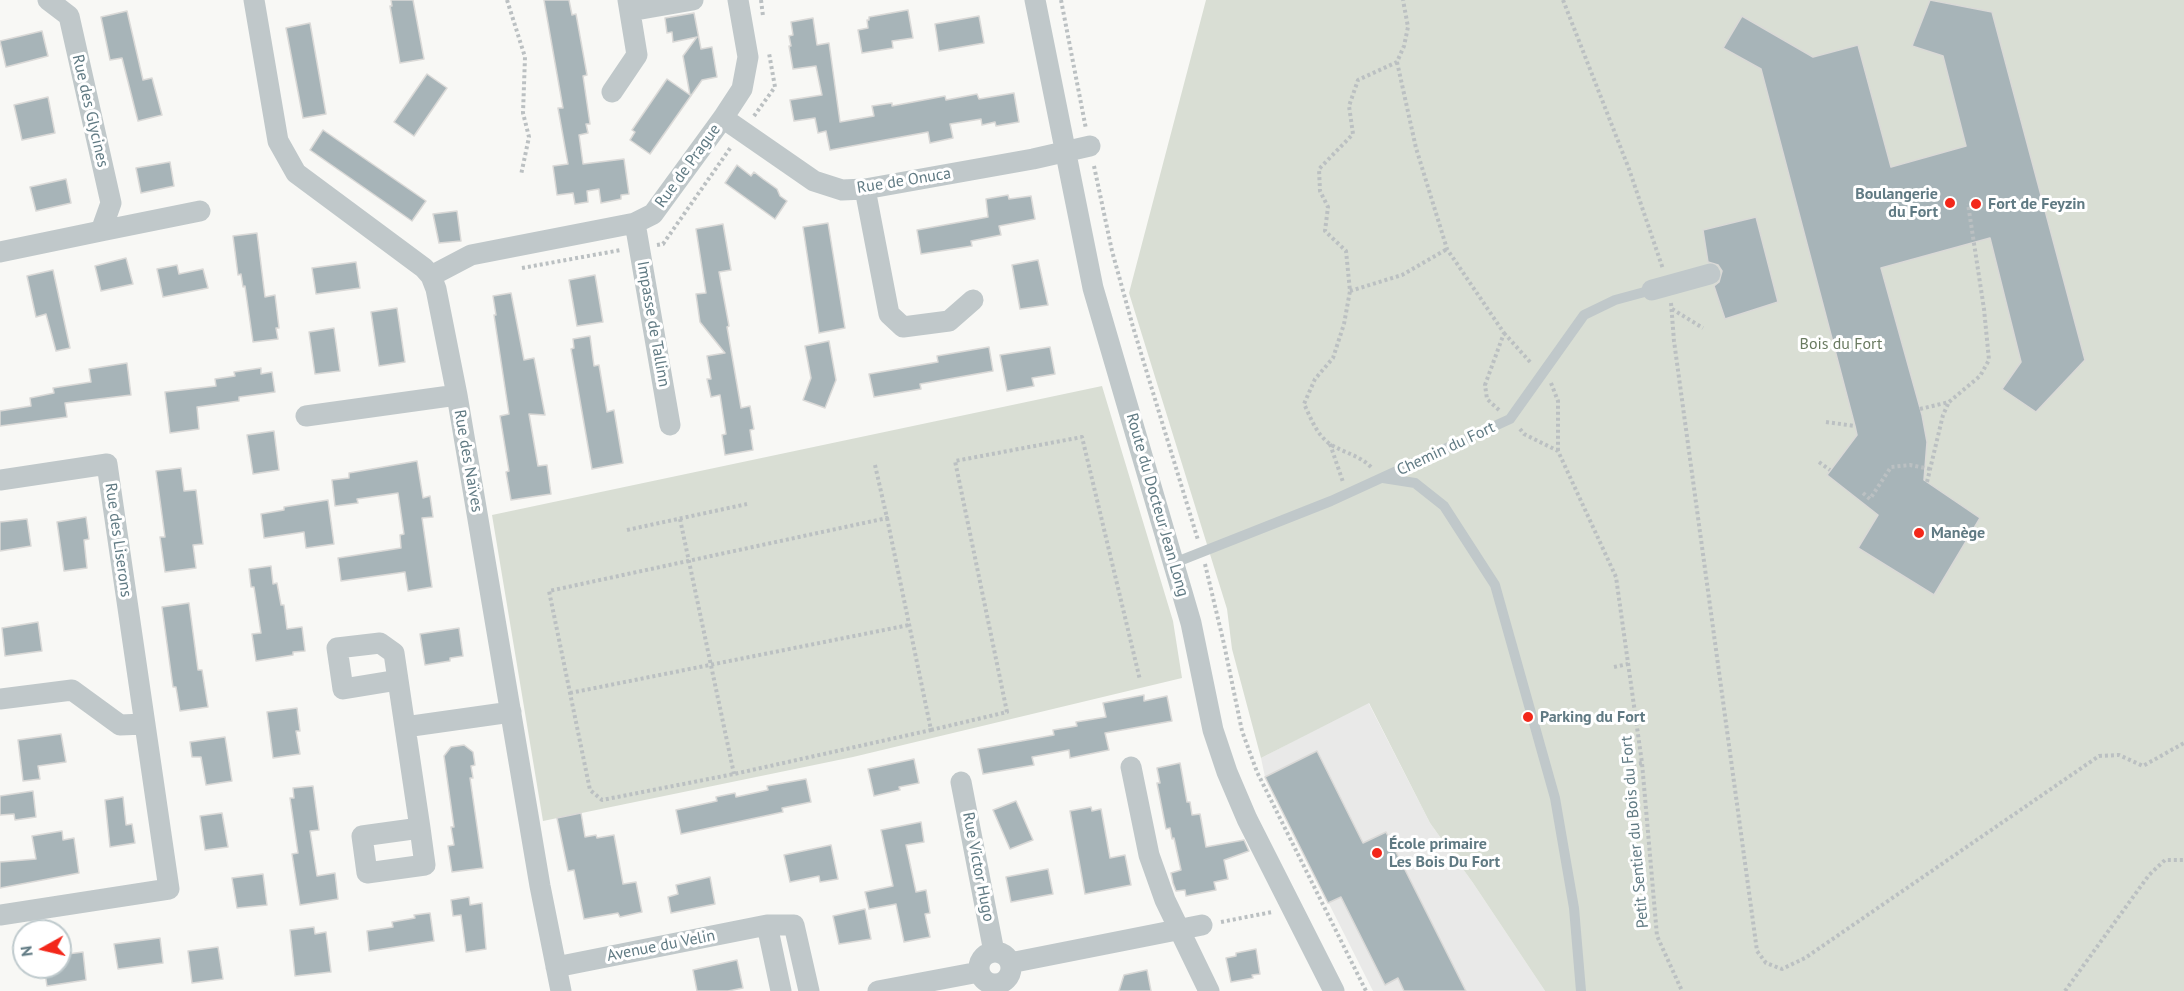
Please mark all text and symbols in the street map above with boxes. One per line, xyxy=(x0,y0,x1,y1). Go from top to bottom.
street label: Rue des Glycines xyxy=(68,53,112,169)
street label: Rue de Prague xyxy=(651,121,725,211)
street label: Rue de Onuca xyxy=(856,164,952,198)
place label: Boulangerie du Fort xyxy=(1855,184,1938,222)
place label: Fort de Feyzin xyxy=(1988,194,2085,214)
marker: Boulangerie du Fort xyxy=(1943,196,1957,210)
marker: Fort de Feyzin xyxy=(1969,197,1983,211)
street label: Impasse de Tallinn xyxy=(632,260,674,388)
park label: Bois du Fort xyxy=(1800,334,1882,354)
street label: Rue des Naïves xyxy=(450,408,486,514)
street label: Route du Docteur Jean Long xyxy=(1122,411,1192,599)
street label: Chemin du Fort xyxy=(1394,418,1498,480)
street label: Rue des Liserons xyxy=(100,482,136,598)
place label: Manège xyxy=(1931,523,1985,543)
marker: Manège xyxy=(1912,526,1926,540)
place label: Parking du Fort xyxy=(1540,707,1645,727)
marker: Parking du Fort xyxy=(1521,710,1535,724)
street label: Petit Sentier du Bois du Fort xyxy=(1617,735,1653,929)
street label: Rue Victor Hugo xyxy=(958,811,998,923)
place label: École primaire Les Bois Du Fort xyxy=(1389,834,1500,872)
marker: École primaire Les Bois Du Fort xyxy=(1370,846,1384,860)
north arrow xyxy=(12,919,72,979)
street label: Avenue du Velin xyxy=(605,926,717,966)
text: N xyxy=(16,945,37,958)

